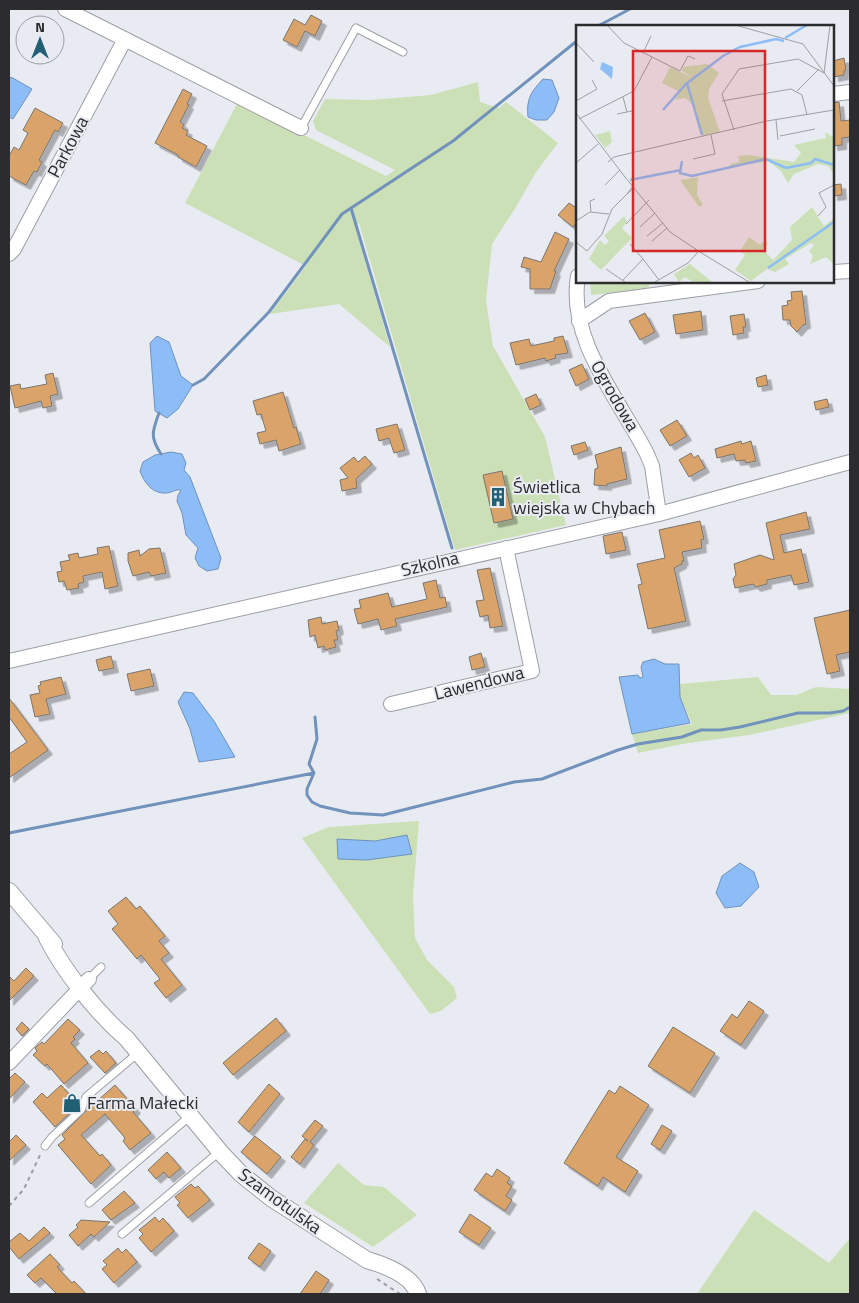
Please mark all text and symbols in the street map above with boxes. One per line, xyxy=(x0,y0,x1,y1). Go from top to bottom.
north arrow xyxy=(15,15,65,65)
text: N xyxy=(35,16,45,37)
inset map xyxy=(576,25,834,282)
street label: Parkowa xyxy=(40,111,95,182)
street label: Ogrodowa xyxy=(584,355,647,436)
place label: Świetlica wiejska w Chybach xyxy=(513,473,655,521)
building icon: Świetlica wiejska w Chybach xyxy=(487,486,509,508)
street label: Szkolna xyxy=(398,544,461,583)
street label: Lawendowa xyxy=(431,658,527,707)
place label: Farma Małecki xyxy=(87,1089,198,1116)
shop icon: Farma Małecki xyxy=(61,1092,83,1114)
street label: Szamotulska xyxy=(233,1161,328,1240)

